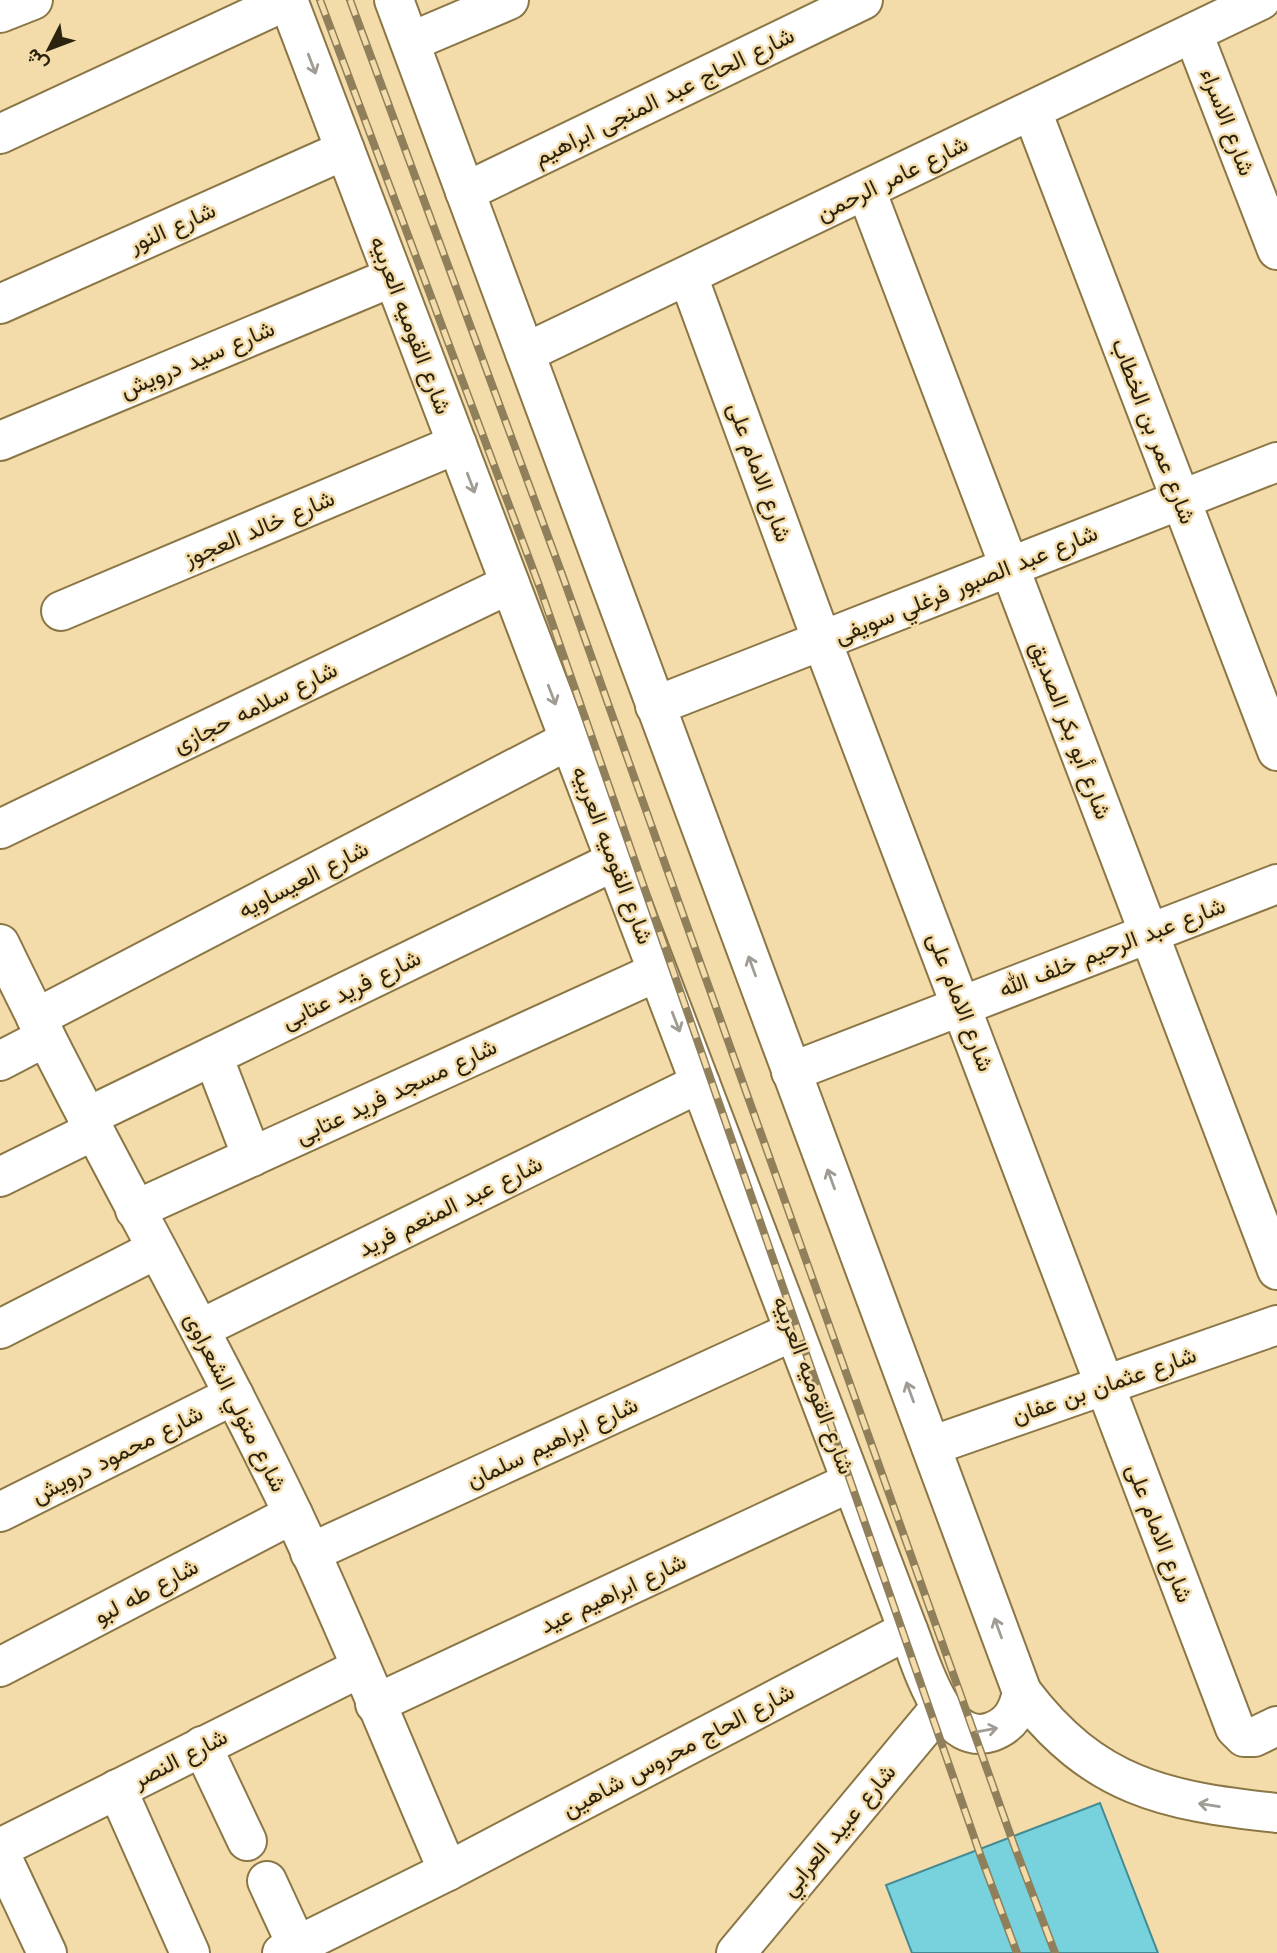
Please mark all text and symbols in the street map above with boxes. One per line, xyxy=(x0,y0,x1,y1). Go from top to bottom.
north arrow xyxy=(14,14,84,84)
street label: شارع الحاج عبد المنجى ابراهيم xyxy=(530,22,800,173)
text: ش xyxy=(20,44,53,76)
one-way arrow xyxy=(307,52,319,74)
street label: شارع الاسراء xyxy=(1193,65,1260,180)
street label: شارع عامر الرحمن xyxy=(812,130,973,229)
street label: شارع النور xyxy=(124,196,220,261)
street label: شارع القوميه العربيه xyxy=(362,232,457,419)
street label: شارع سيد درويش xyxy=(116,315,279,406)
street label: شارع عمر بن الخطاب xyxy=(1104,335,1201,528)
street label: شارع الامام على xyxy=(720,399,797,546)
one-way arrow xyxy=(466,471,479,493)
street label: شارع خالد العجوز xyxy=(179,485,339,575)
street label: شارع عبد الصبور فرغلي سويفى xyxy=(831,519,1104,654)
street label: شارع أبو بكر الصديق xyxy=(1022,637,1117,824)
street label: شارع سلامه حجازى xyxy=(169,656,343,761)
one-way arrow xyxy=(547,684,560,706)
street label: شارع القوميه العربيه xyxy=(564,762,659,949)
street label: شارع العيساويه xyxy=(234,835,374,926)
street label: شارع عبد الرحيم خلف الله xyxy=(995,892,1230,1005)
street label: شارع الامام على xyxy=(920,929,999,1076)
street label: شارع فريد عتابى xyxy=(277,944,426,1037)
one-way arrow xyxy=(744,955,757,977)
one-way arrow xyxy=(671,1011,684,1033)
street label: شارع مسجد فريد عتابى xyxy=(291,1033,502,1152)
street label: شارع عبد المنعم فريد xyxy=(354,1150,548,1265)
one-way arrow xyxy=(824,1168,836,1190)
street label: شارع القوميه العربيه xyxy=(765,1292,860,1479)
street label: شارع متولي الشعراوى xyxy=(174,1308,292,1499)
street label: شارع عثمان بن عفان xyxy=(1008,1341,1201,1432)
one-way arrow xyxy=(903,1381,916,1403)
street label: شارع ابراهيم سلمان xyxy=(462,1391,643,1496)
street label: شارع محمود درويش xyxy=(27,1400,208,1511)
street label: شارع الامام على xyxy=(1119,1460,1198,1607)
street label: شارع ابراهيم عيد xyxy=(536,1548,691,1641)
street label: شارع طه لبو xyxy=(90,1553,204,1632)
one-way arrow xyxy=(991,1618,1004,1640)
street label: شارع الحاج محروس شاهين xyxy=(558,1678,800,1825)
street label: شارع النصر xyxy=(128,1723,233,1796)
one-way arrow xyxy=(976,1723,998,1736)
street label: شارع عبيد العرابي xyxy=(775,1759,905,1905)
one-way arrow xyxy=(1198,1798,1221,1811)

